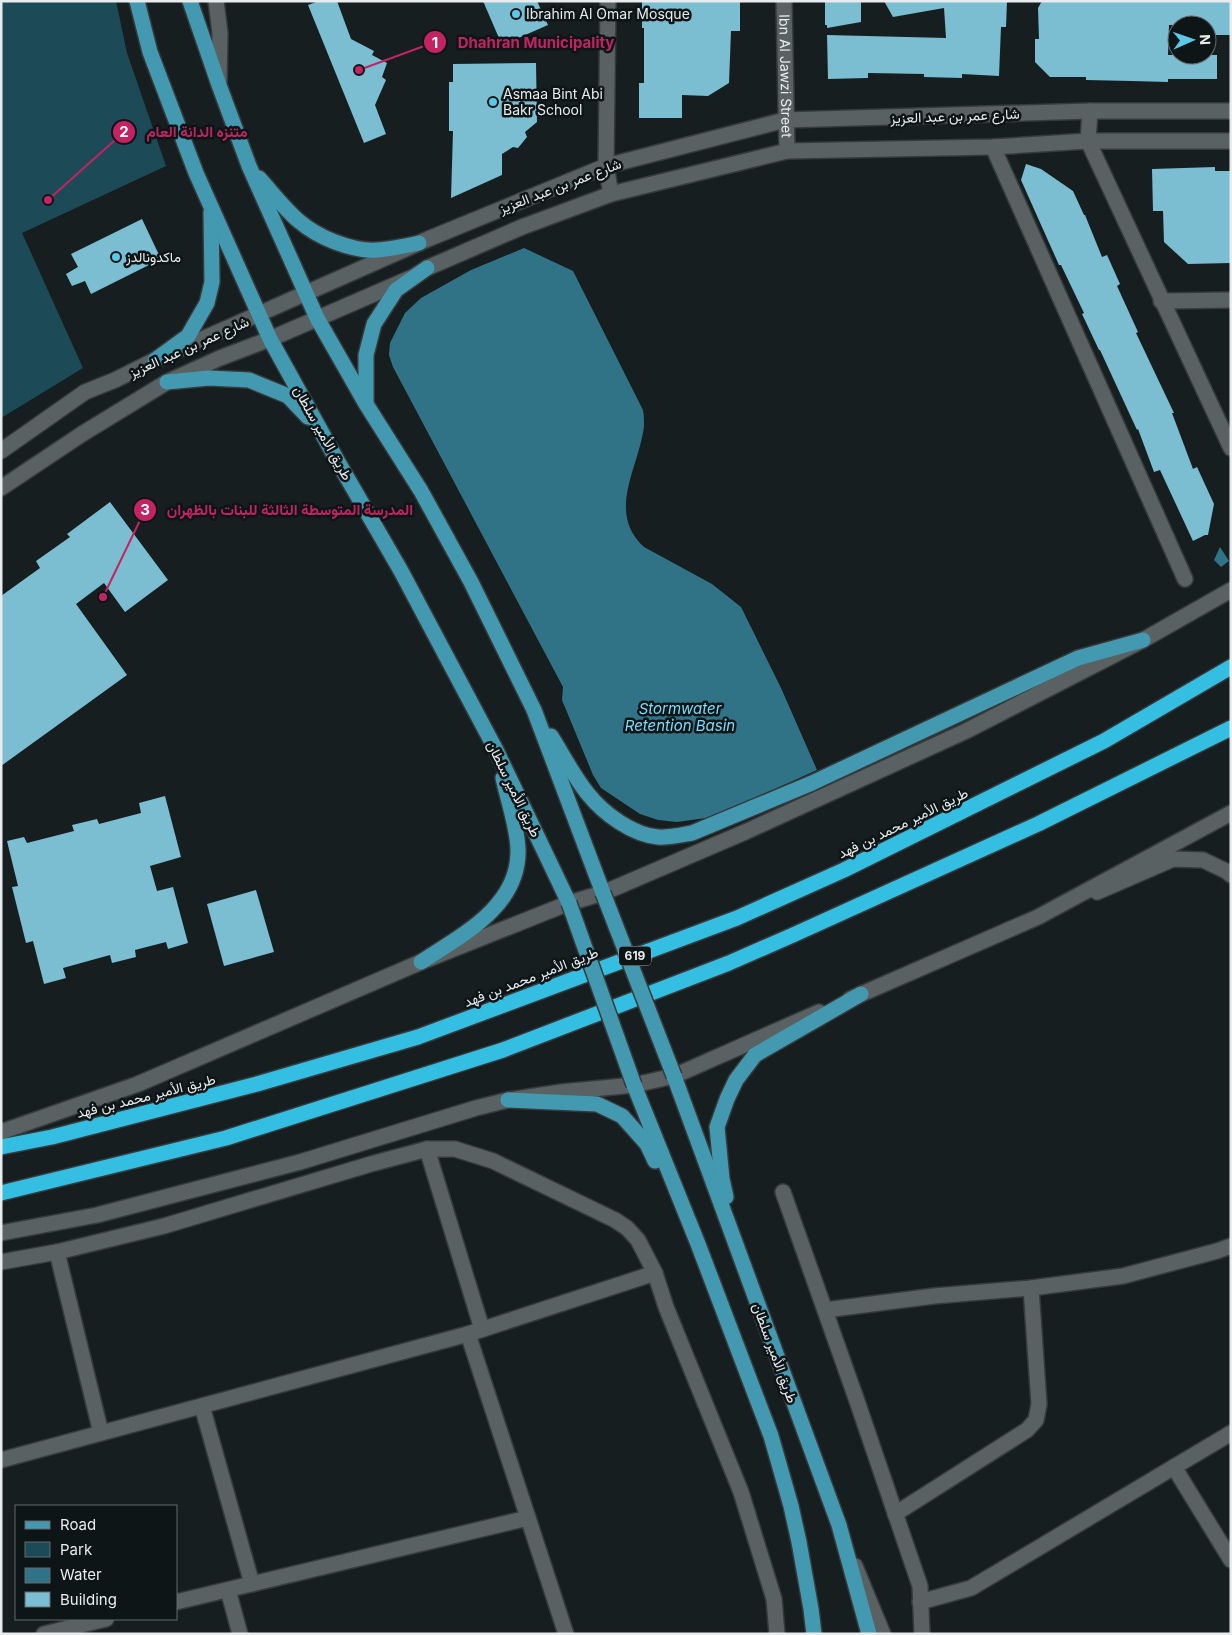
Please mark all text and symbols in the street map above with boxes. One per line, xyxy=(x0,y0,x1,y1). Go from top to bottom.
place label: Ibrahim Al Omar Mosque xyxy=(526,5,690,22)
marker: Ibrahim Al Omar Mosque xyxy=(510,8,522,20)
street label: Ibn Al Jawzi Street xyxy=(776,14,796,138)
north arrow xyxy=(1167,15,1217,65)
callout: Dhahran Municipality xyxy=(422,27,624,57)
text: 1 xyxy=(432,33,438,52)
text: Dhahran Municipality xyxy=(458,33,614,52)
text: N xyxy=(1197,34,1214,45)
place label: Asmaa Bint Abi Bakr School xyxy=(503,85,603,118)
marker: Asmaa Bint Abi Bakr School xyxy=(487,96,499,108)
street label: شارع عمر بن عبد العزيز xyxy=(889,105,1020,129)
callout: متنزه الدانة العام xyxy=(111,117,257,147)
text: 2 xyxy=(119,122,129,141)
text: متنزه الدانة العام xyxy=(146,122,248,142)
street label: شارع عمر بن عبد العزيز xyxy=(495,154,624,220)
place label: ماكدونالدز xyxy=(125,248,181,266)
marker: ماكدونالدز xyxy=(110,251,122,263)
street label: شارع عمر بن عبد العزيز xyxy=(125,312,253,384)
street label: طريق الأمير سلطان xyxy=(290,383,356,483)
callout: المدرسة المتوسطة الثالثة للبنات بالظهران xyxy=(132,495,423,525)
text: 3 xyxy=(140,500,150,519)
text: المدرسة المتوسطة الثالثة للبنات بالظهران xyxy=(167,500,413,519)
water label: Stormwater Retention Basin xyxy=(625,699,735,735)
street label: طريق الأمير سلطان xyxy=(483,738,545,840)
street label: طريق الأمير محمد بن فهد xyxy=(835,784,971,862)
street label: طريق الأمير محمد بن فهد xyxy=(461,943,601,1011)
road number: 619 xyxy=(619,946,651,966)
street label: طريق الأمير محمد بن فهد xyxy=(75,1070,217,1122)
street label: طريق الأمير سلطان xyxy=(749,1300,801,1406)
legend xyxy=(15,1505,178,1620)
text: Road xyxy=(60,1515,96,1534)
text: Park xyxy=(60,1540,93,1559)
text: Water xyxy=(60,1565,102,1584)
text: Building xyxy=(60,1590,117,1609)

